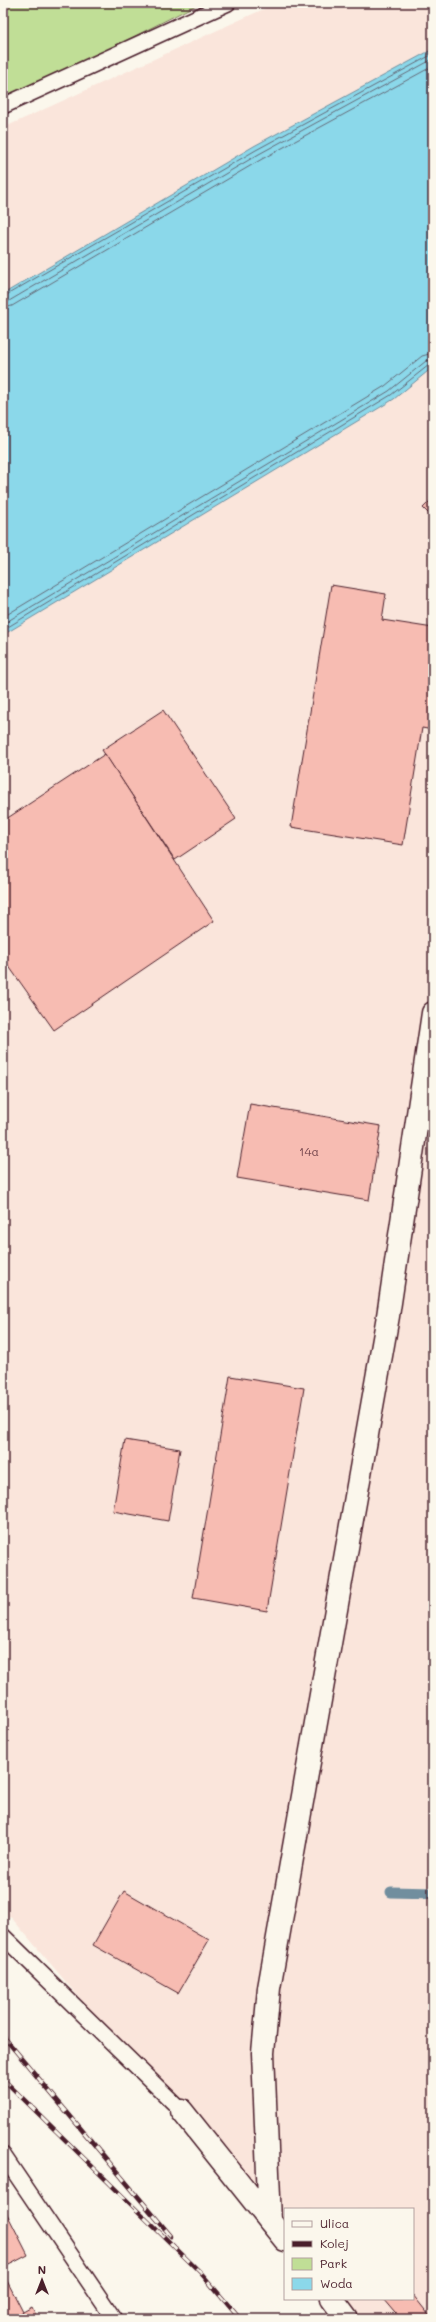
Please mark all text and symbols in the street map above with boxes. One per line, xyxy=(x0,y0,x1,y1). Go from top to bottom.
house number: 14a xyxy=(299,1143,319,1159)
legend xyxy=(284,2208,414,2300)
text: Ulica xyxy=(320,2215,349,2231)
text: Kolej xyxy=(320,2235,349,2251)
text: Park xyxy=(320,2255,347,2271)
north arrow xyxy=(22,2260,62,2300)
text: N xyxy=(38,2262,46,2277)
text: Woda xyxy=(320,2275,353,2291)

